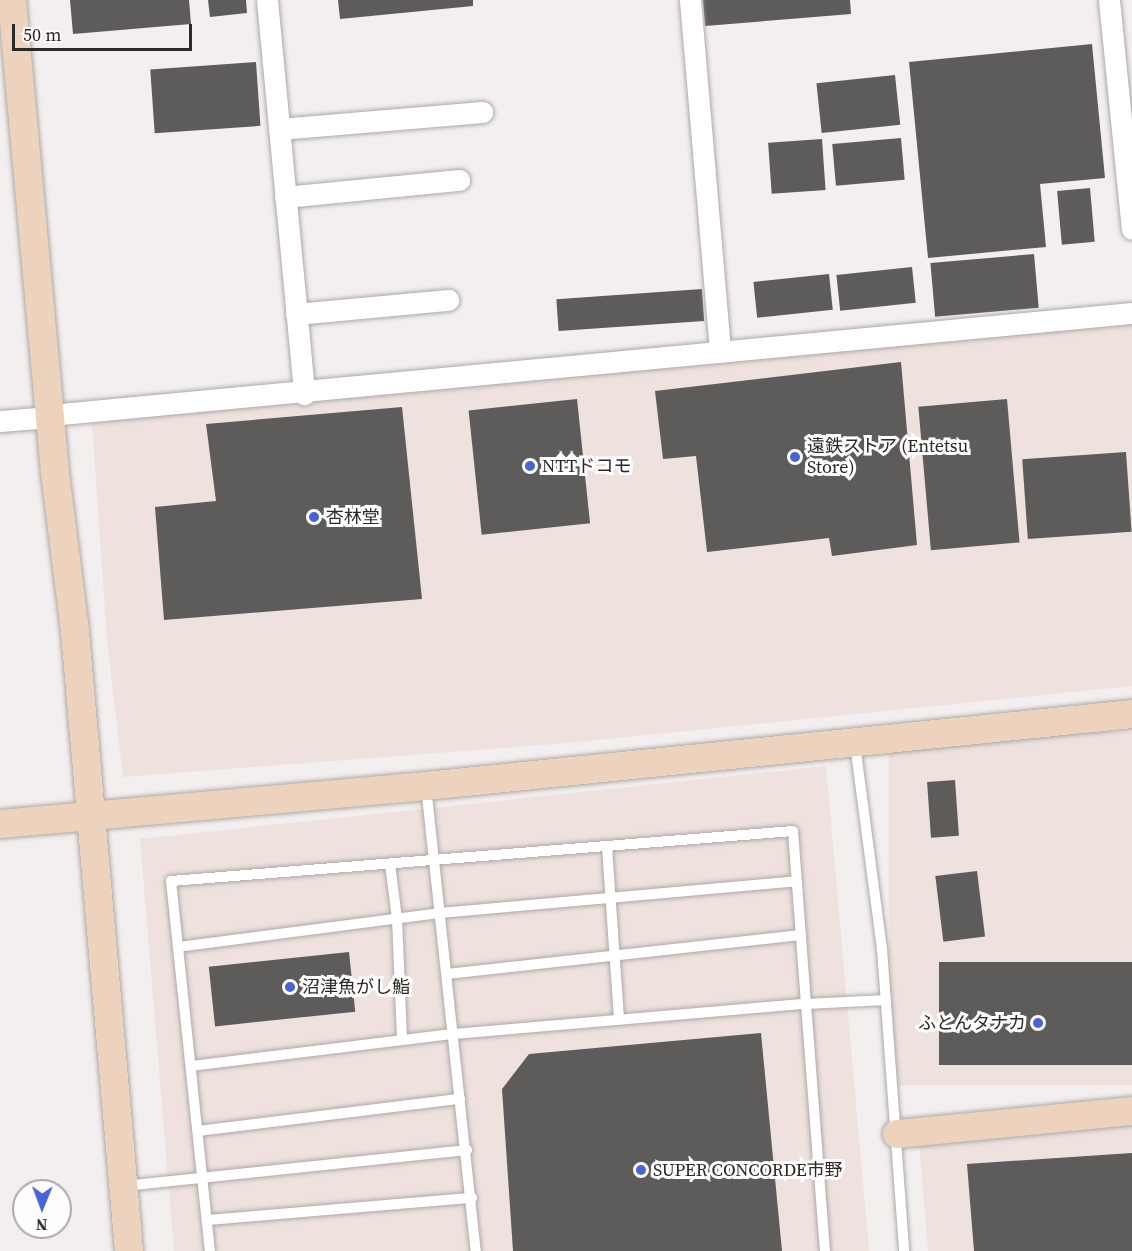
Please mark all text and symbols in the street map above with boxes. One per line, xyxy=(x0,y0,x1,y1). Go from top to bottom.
scale bar xyxy=(15,12,195,50)
text: 50 m xyxy=(23,22,61,47)
place label: 遠鉄ストア (Entetsu Store) xyxy=(807,436,968,478)
marker: 遠鉄ストア (Entetsu Store) xyxy=(788,450,802,464)
place label: NTTドコモ xyxy=(542,455,631,477)
marker: NTTドコモ xyxy=(523,459,537,473)
place label: 杏林堂 xyxy=(326,506,380,528)
marker: 杏林堂 xyxy=(307,510,321,524)
place label: 沼津魚がし鮨 xyxy=(302,976,410,998)
marker: 沼津魚がし鮨 xyxy=(283,980,297,994)
place label: ふとんタナカ xyxy=(918,1012,1026,1034)
marker: ふとんタナカ xyxy=(1031,1016,1045,1030)
place label: SUPER CONCORDE市野 xyxy=(653,1159,843,1181)
marker: SUPER CONCORDE市野 xyxy=(634,1163,648,1177)
north arrow xyxy=(12,1179,72,1239)
text: N xyxy=(36,1214,48,1236)

